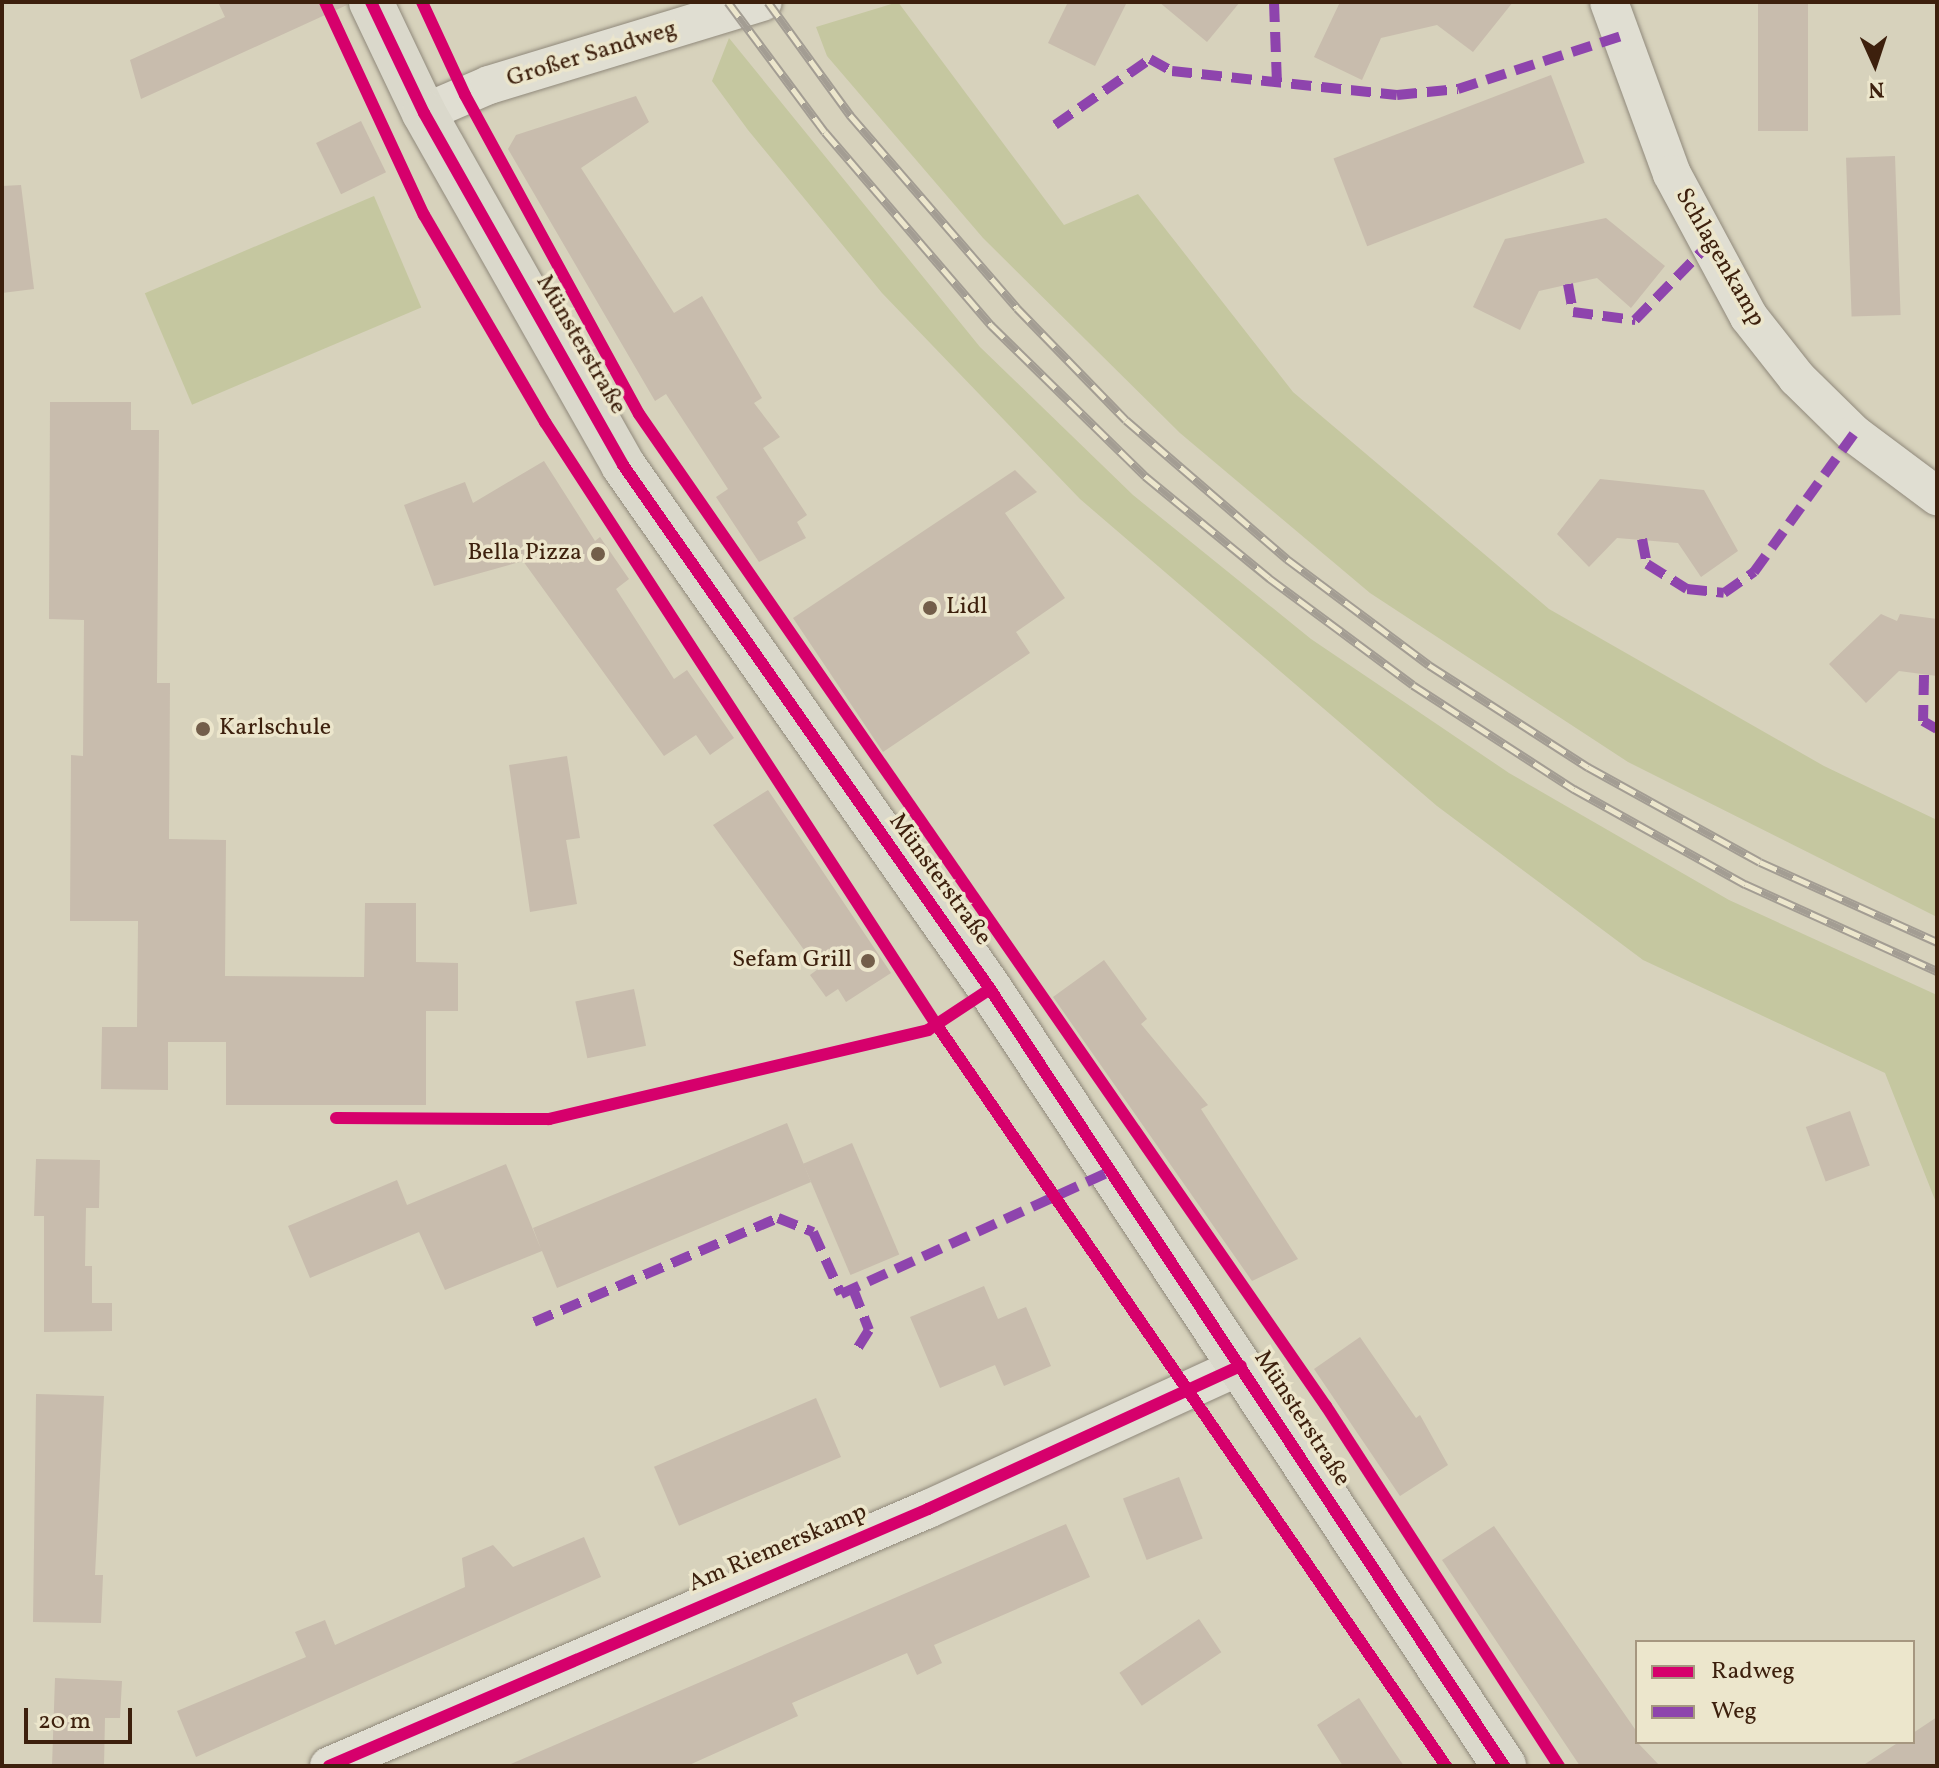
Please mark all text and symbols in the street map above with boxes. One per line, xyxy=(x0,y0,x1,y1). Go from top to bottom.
street label: Großer Sandweg xyxy=(504,16,680,94)
north arrow xyxy=(1835,24,1915,104)
text: N xyxy=(1867,73,1885,104)
street label: Schlagenkamp xyxy=(1668,184,1770,332)
street label: Münsterstraße xyxy=(529,270,631,420)
place label: Bella Pizza xyxy=(467,540,582,568)
marker: Bella Pizza xyxy=(589,545,607,563)
place label: Lidl xyxy=(946,594,987,622)
marker: Lidl xyxy=(921,599,939,617)
place label: Karlschule xyxy=(219,715,331,743)
marker: Karlschule xyxy=(194,720,212,738)
street label: Münsterstraße xyxy=(881,808,997,952)
place label: Sefam Grill xyxy=(732,947,852,975)
marker: Sefam Grill xyxy=(859,952,877,970)
street label: Münsterstraße xyxy=(1246,1346,1356,1492)
street label: Am Riemerskamp xyxy=(685,1498,871,1600)
legend xyxy=(1635,1640,1915,1744)
text: Radweg xyxy=(1711,1655,1795,1689)
scale bar xyxy=(28,1692,136,1742)
text: Weg xyxy=(1711,1695,1757,1729)
text: 20 m xyxy=(38,1705,91,1739)

